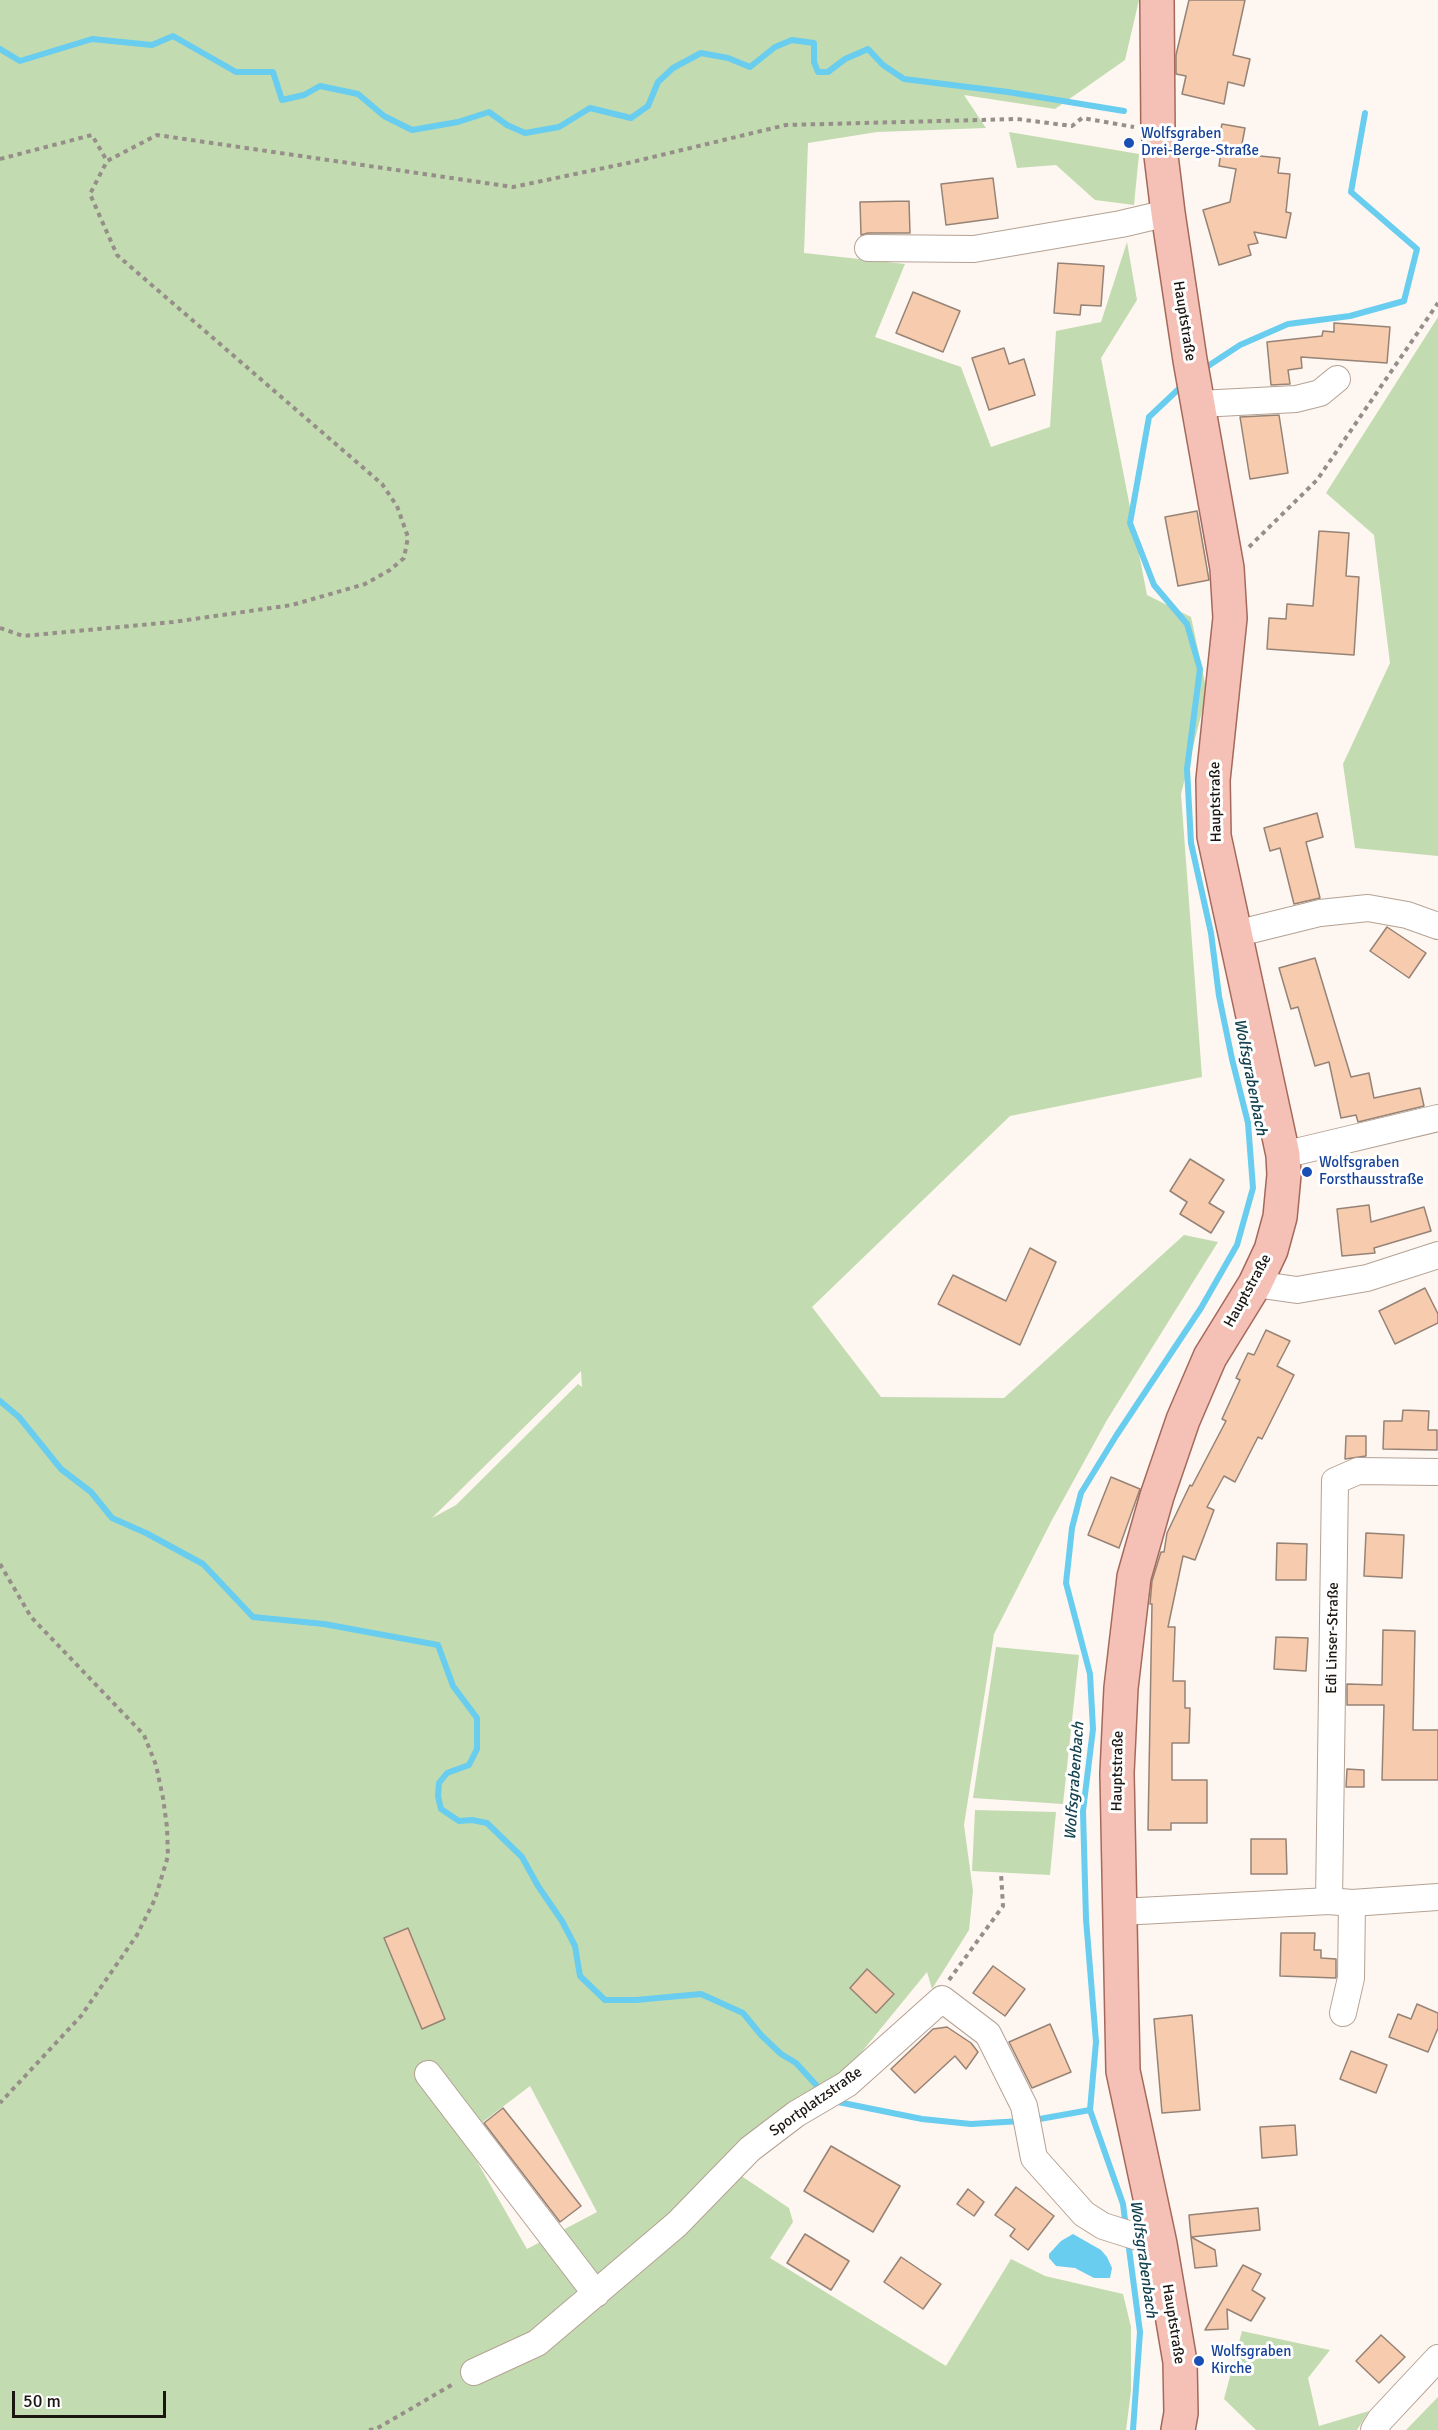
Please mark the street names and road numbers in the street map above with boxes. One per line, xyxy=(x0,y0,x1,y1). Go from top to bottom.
street label: Hauptstraße xyxy=(1169,280,1199,362)
street label: Hauptstraße xyxy=(1206,761,1226,843)
street label: Hauptstraße xyxy=(1221,1251,1275,1331)
street label: Edi Linser-Straße xyxy=(1323,1582,1343,1694)
street label: Hauptstraße xyxy=(1108,1730,1128,1812)
street label: Sportplatzstraße xyxy=(766,2063,866,2141)
street label: Hauptstraße xyxy=(1158,2283,1188,2365)

